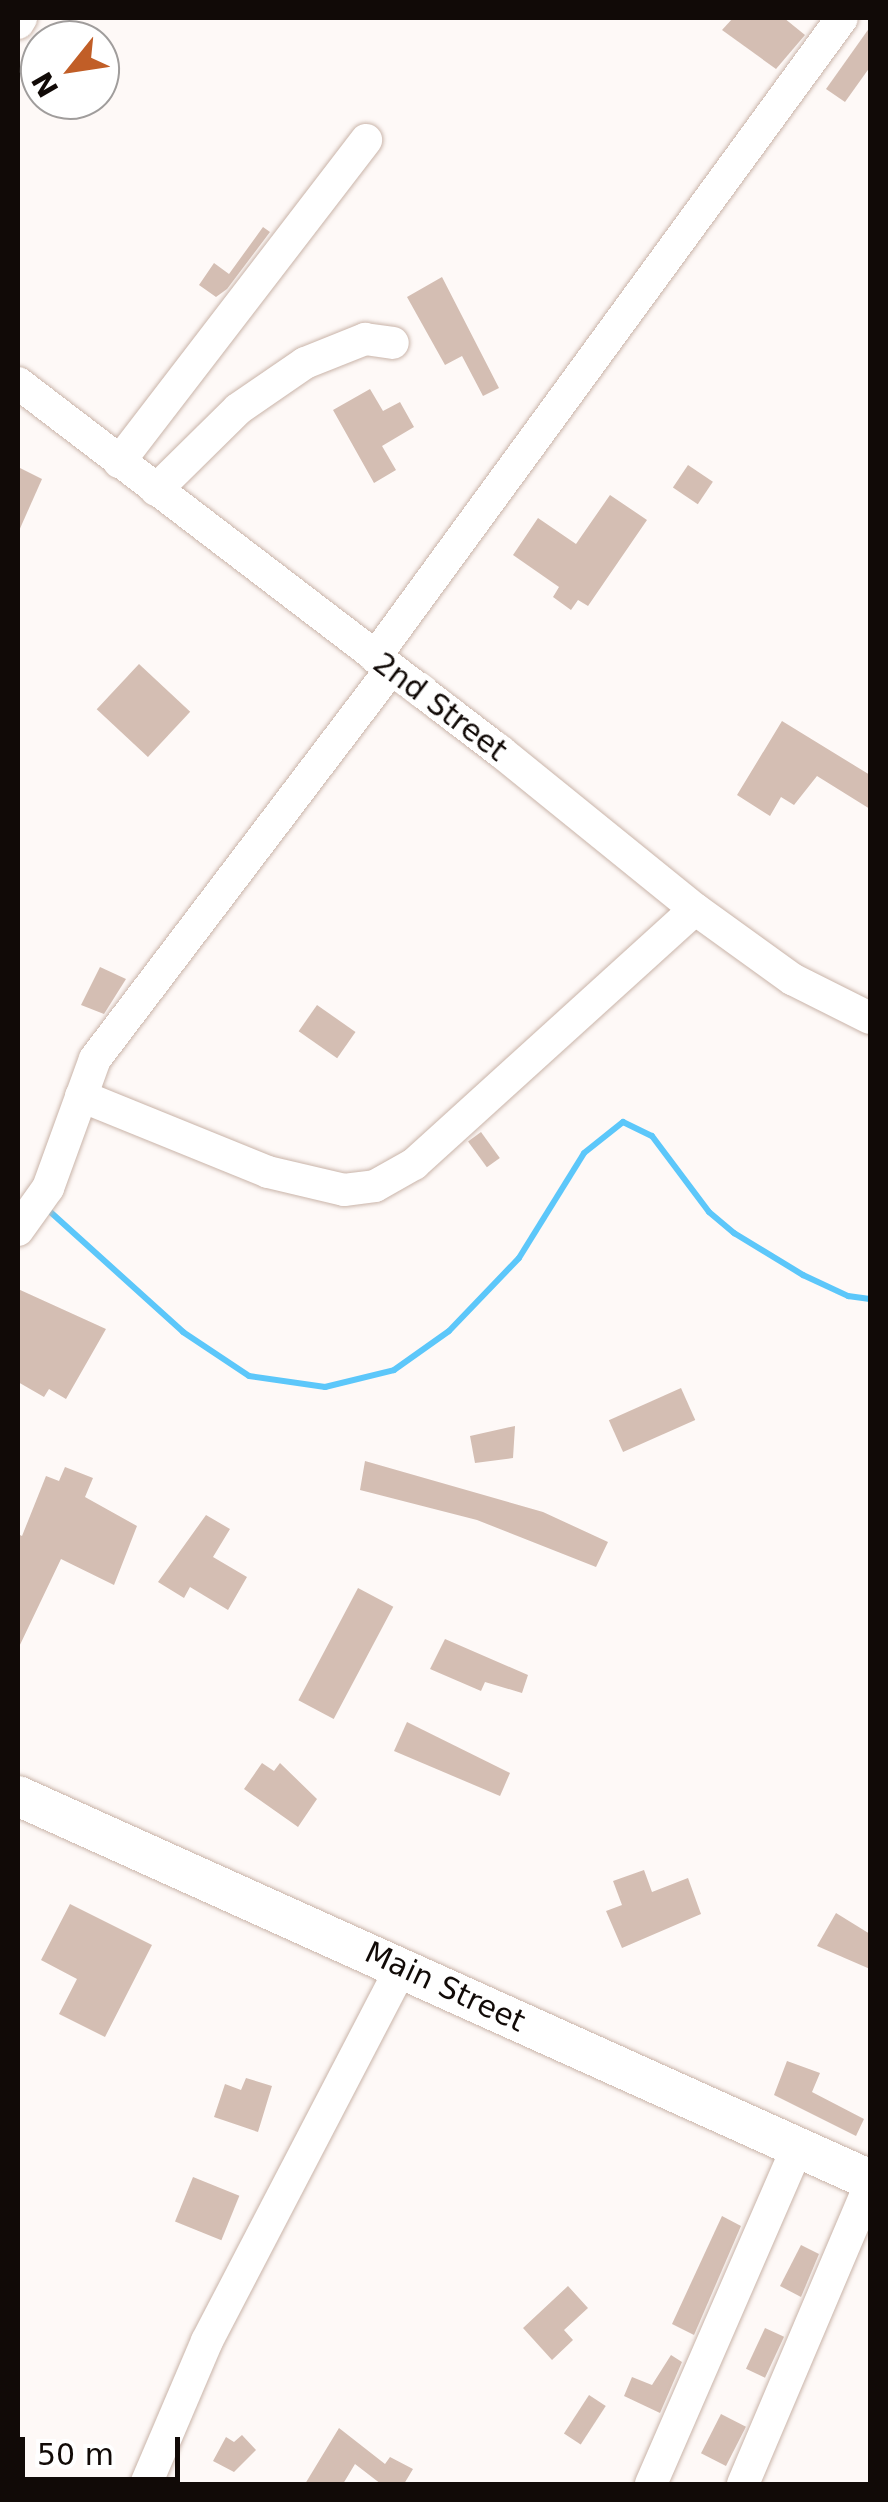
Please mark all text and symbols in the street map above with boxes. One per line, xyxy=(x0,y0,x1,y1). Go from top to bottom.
north arrow xyxy=(20,20,120,120)
text: N xyxy=(25,66,65,103)
street label: 2nd Street xyxy=(366,645,514,769)
street label: Main Street xyxy=(359,1934,531,2040)
scale bar xyxy=(25,2417,185,2479)
text: 50 m xyxy=(37,2437,114,2472)

